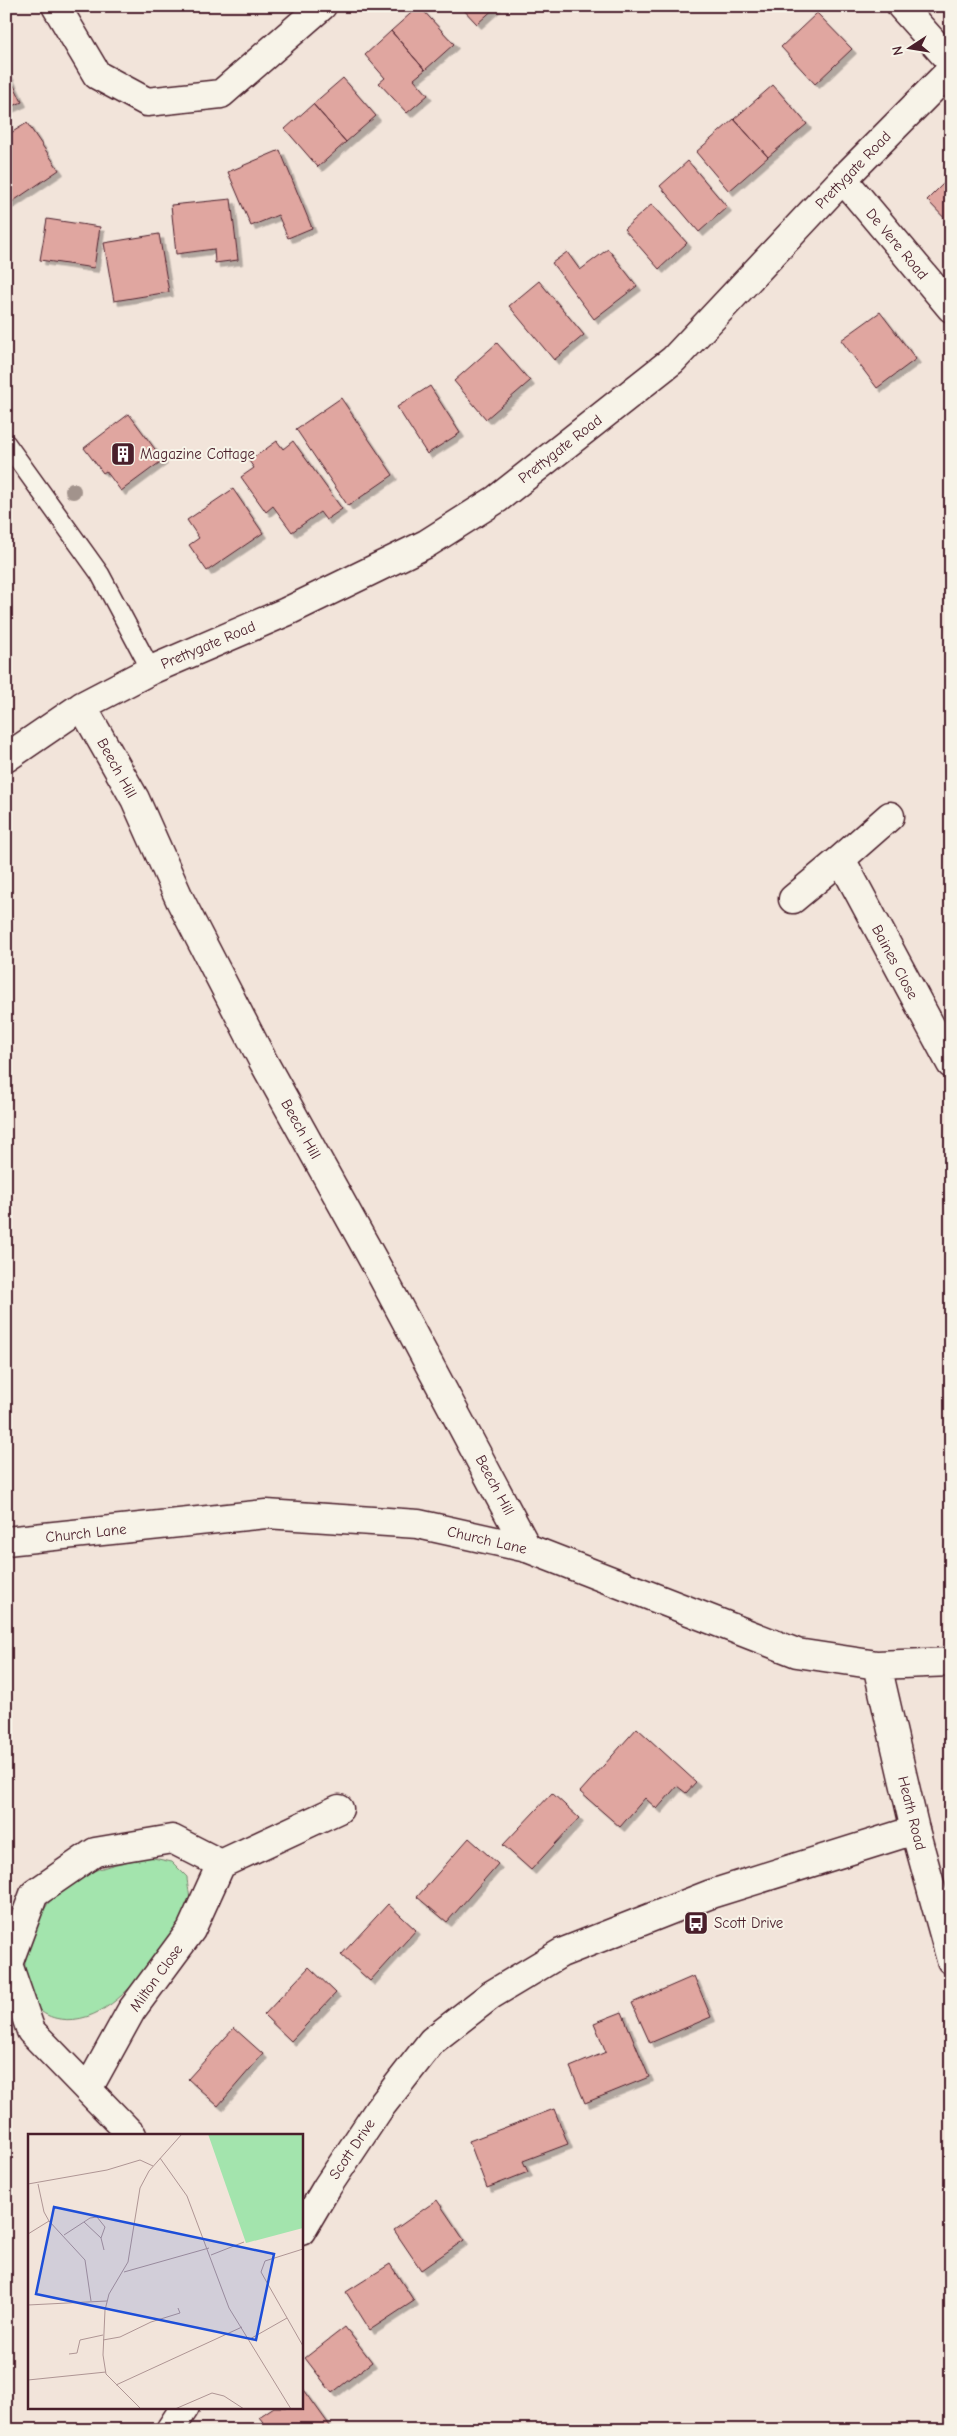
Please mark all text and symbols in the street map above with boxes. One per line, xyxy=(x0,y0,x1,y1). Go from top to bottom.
north arrow xyxy=(884,22,934,72)
text: N xyxy=(889,44,907,57)
street label: Prettygate Road xyxy=(811,127,895,213)
street label: De Vere Road xyxy=(862,205,932,283)
street label: Prettygate Road xyxy=(515,411,605,487)
building icon: Magazine Cottage xyxy=(110,441,136,467)
place label: Magazine Cottage xyxy=(140,445,256,463)
street label: Prettygate Road xyxy=(158,617,258,673)
street label: Beech Hill xyxy=(93,735,141,801)
street label: Baines Close xyxy=(868,922,922,1003)
street label: Beech Hill xyxy=(277,1096,325,1162)
street label: Beech Hill xyxy=(472,1452,518,1518)
street label: Church Lane xyxy=(45,1520,128,1546)
street label: Church Lane xyxy=(445,1522,529,1558)
street label: Heath Road xyxy=(894,1774,930,1852)
bus stop icon: Scott Drive xyxy=(683,1910,709,1936)
place label: Scott Drive xyxy=(714,1914,784,1932)
street label: Milton Close xyxy=(126,1941,187,2015)
street label: Scott Drive xyxy=(325,2115,379,2183)
inset map xyxy=(28,2134,302,2408)

